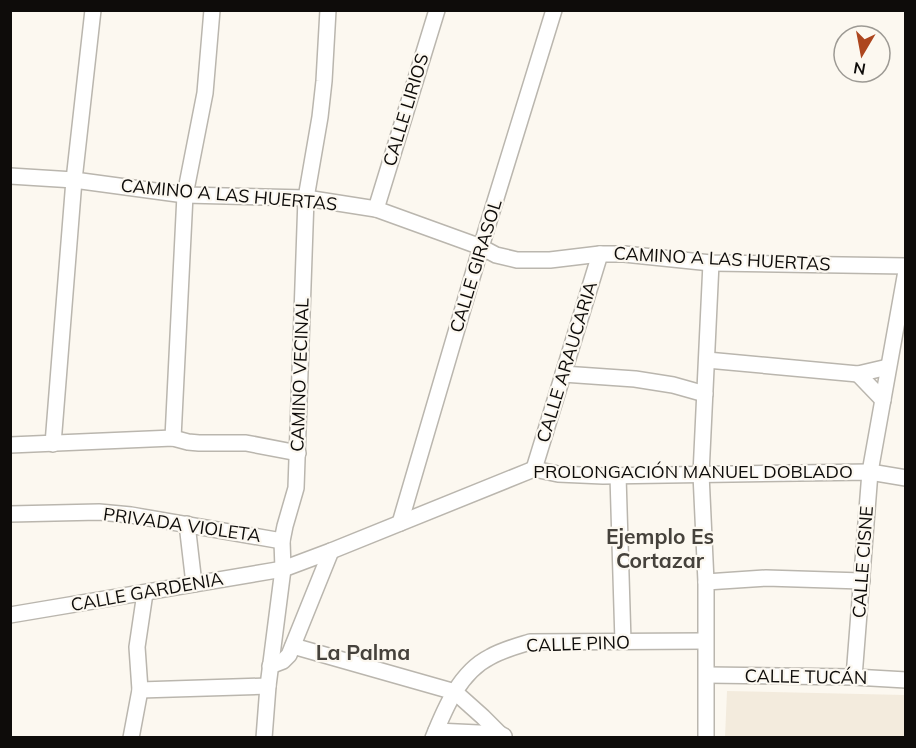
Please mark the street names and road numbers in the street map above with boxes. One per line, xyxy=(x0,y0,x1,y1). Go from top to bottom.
street label: CALLE LIRIOS xyxy=(377,51,434,169)
street label: CAMINO A LAS HUERTAS xyxy=(120,174,338,215)
street label: CALLE GIRASOL xyxy=(444,196,507,335)
street label: CAMINO A LAS HUERTAS xyxy=(613,241,831,276)
street label: CALLE ARAUCARIA xyxy=(531,278,602,445)
street label: CAMINO VECINAL xyxy=(285,297,314,452)
street label: PROLONGACIÓN MANUEL DOBLADO xyxy=(533,460,853,483)
street label: PRIVADA VIOLETA xyxy=(102,502,262,547)
street label: CALLE CISNE xyxy=(847,505,878,619)
street label: CALLE GARDENIA xyxy=(69,567,225,616)
street label: CALLE PINO xyxy=(526,630,630,657)
street label: CALLE TUCÁN xyxy=(744,664,868,689)

